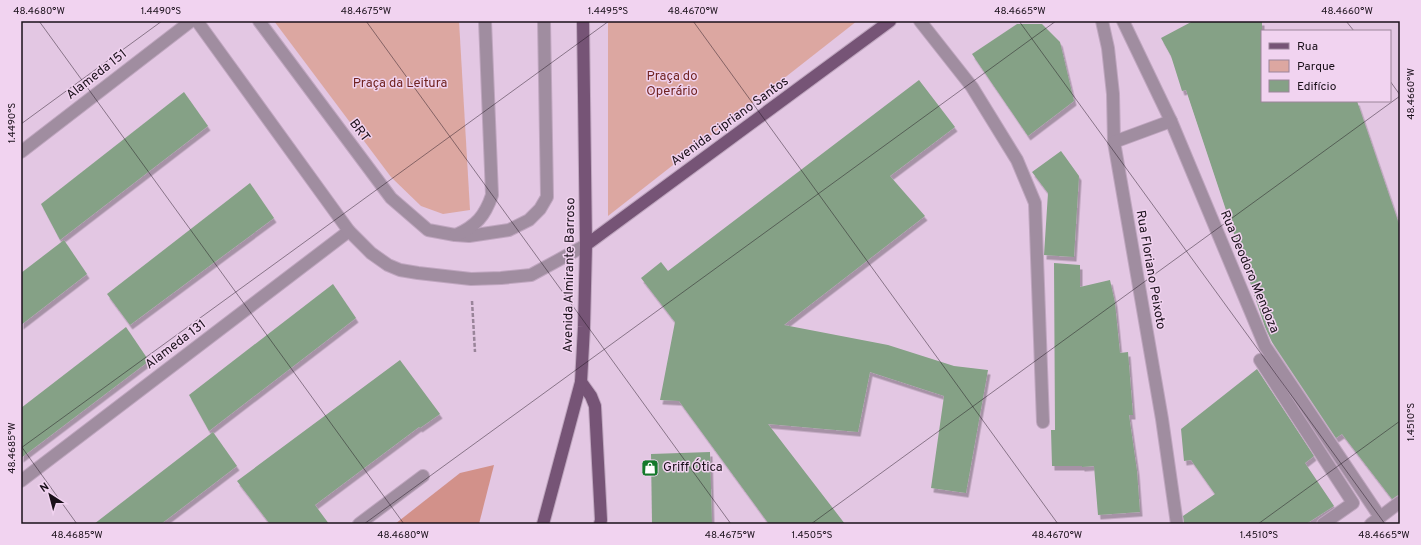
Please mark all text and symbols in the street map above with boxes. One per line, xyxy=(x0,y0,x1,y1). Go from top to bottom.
text: 48.4680°W xyxy=(13,5,65,18)
text: 1.4490°S xyxy=(141,5,181,18)
text: 48.4675°W xyxy=(341,5,391,18)
text: 1.4495°S xyxy=(588,5,628,18)
text: 48.4670°W xyxy=(668,5,718,18)
text: 48.4665°W xyxy=(994,5,1046,18)
text: 48.4660°W xyxy=(1321,5,1373,18)
legend xyxy=(1261,30,1391,102)
text: Rua xyxy=(1297,39,1318,55)
street label: Alameda 151 xyxy=(63,46,131,104)
text: Parque xyxy=(1297,59,1335,75)
text: 48.4660°W xyxy=(1405,68,1418,120)
park label: Praça do Operário xyxy=(646,69,698,100)
street label: Avenida Cipriano Santos xyxy=(668,74,792,170)
park label: Praça da Leitura xyxy=(353,76,447,92)
text: Edifício xyxy=(1297,79,1337,95)
text: 1.4490°S xyxy=(6,103,19,143)
street label: BRT xyxy=(345,116,373,146)
street label: Avenida Almirante Barroso xyxy=(561,197,579,353)
street label: Rua Deodoro Mendoza xyxy=(1216,208,1282,336)
street label: Rua Floriano Peixoto xyxy=(1132,209,1168,331)
street label: Alameda 131 xyxy=(142,317,210,373)
text: 1.4510°S xyxy=(1405,403,1418,441)
text: 48.4685°W xyxy=(6,422,19,474)
shop icon: Griff Ótica xyxy=(640,458,660,478)
place label: Griff Ótica xyxy=(663,458,723,476)
north arrow xyxy=(30,475,70,515)
text: N xyxy=(37,480,52,496)
text: 48.4685°W xyxy=(51,529,103,542)
text: 48.4680°W xyxy=(377,529,429,542)
text: 48.4675°W xyxy=(705,529,755,542)
text: 1.4505°S xyxy=(791,529,833,542)
text: 48.4670°W xyxy=(1032,529,1082,542)
text: 1.4510°S xyxy=(1240,529,1278,542)
text: 48.4665°W xyxy=(1358,529,1410,542)

